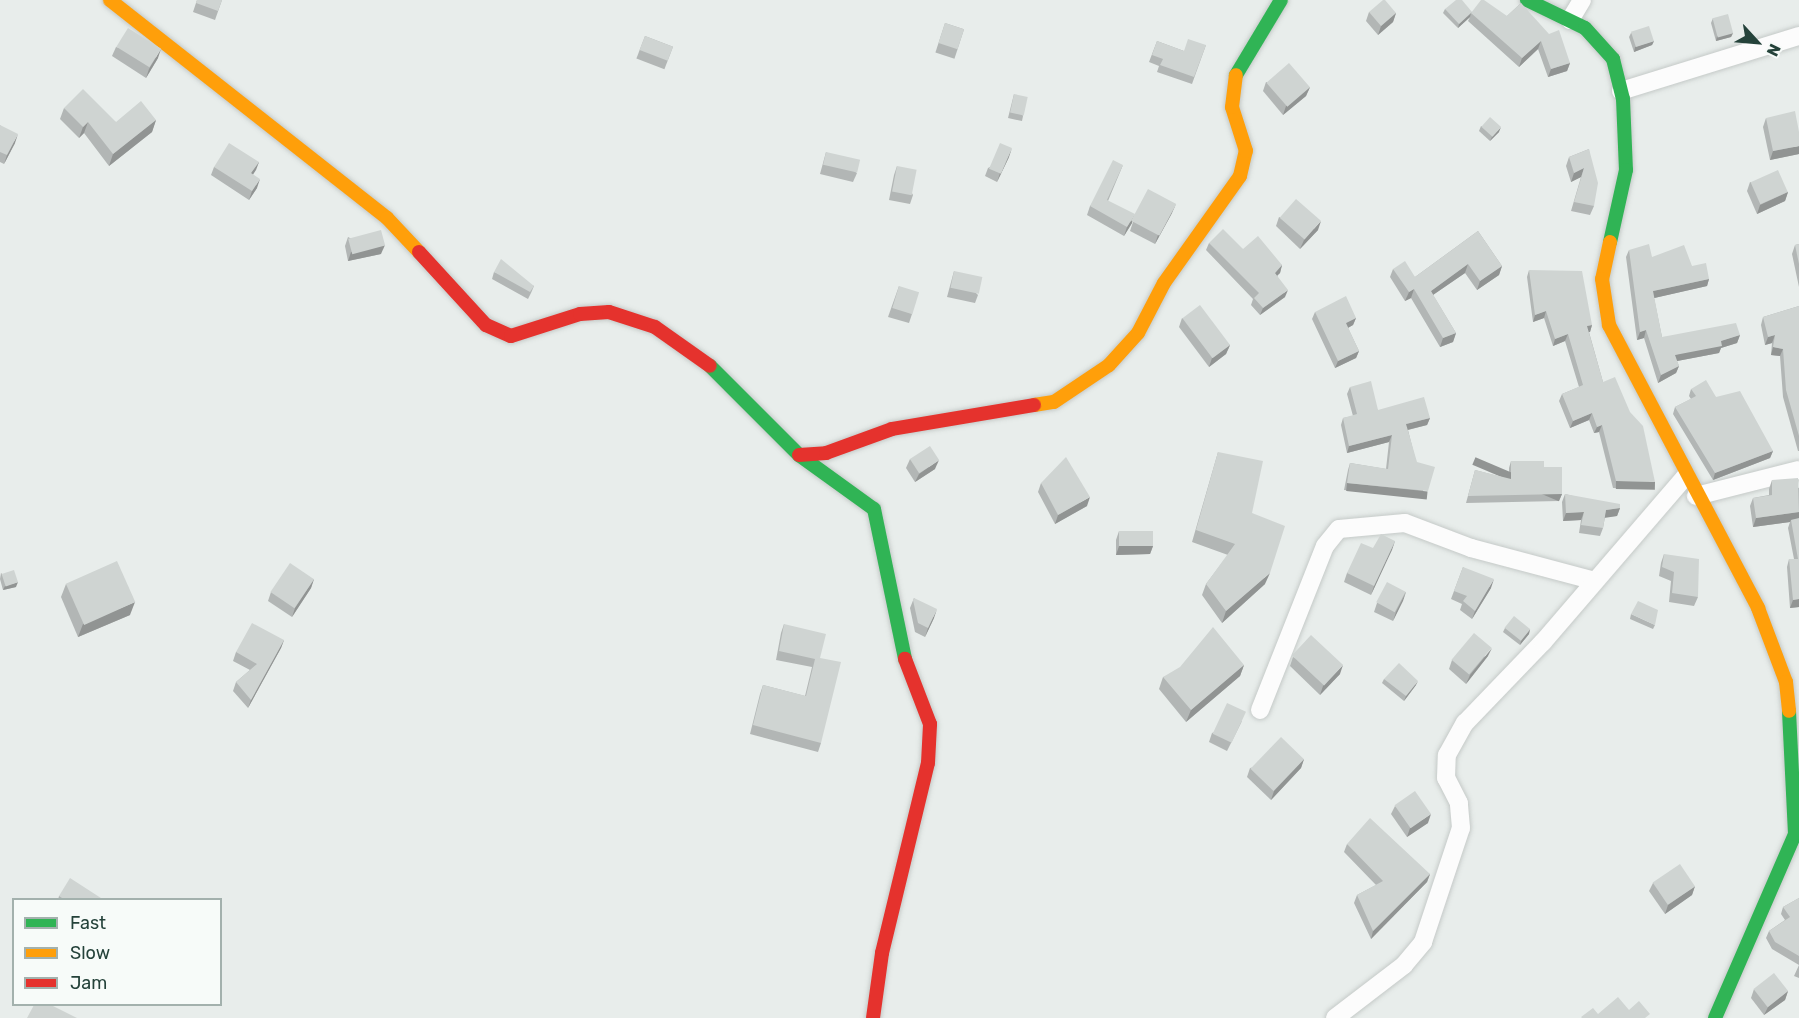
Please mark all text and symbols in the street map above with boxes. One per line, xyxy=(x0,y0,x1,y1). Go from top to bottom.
north arrow xyxy=(1727,12,1787,72)
text: N xyxy=(1763,41,1785,59)
legend xyxy=(12,898,222,1006)
text: Fast xyxy=(70,912,106,934)
text: Slow xyxy=(70,942,110,964)
text: Jam xyxy=(70,972,107,994)

